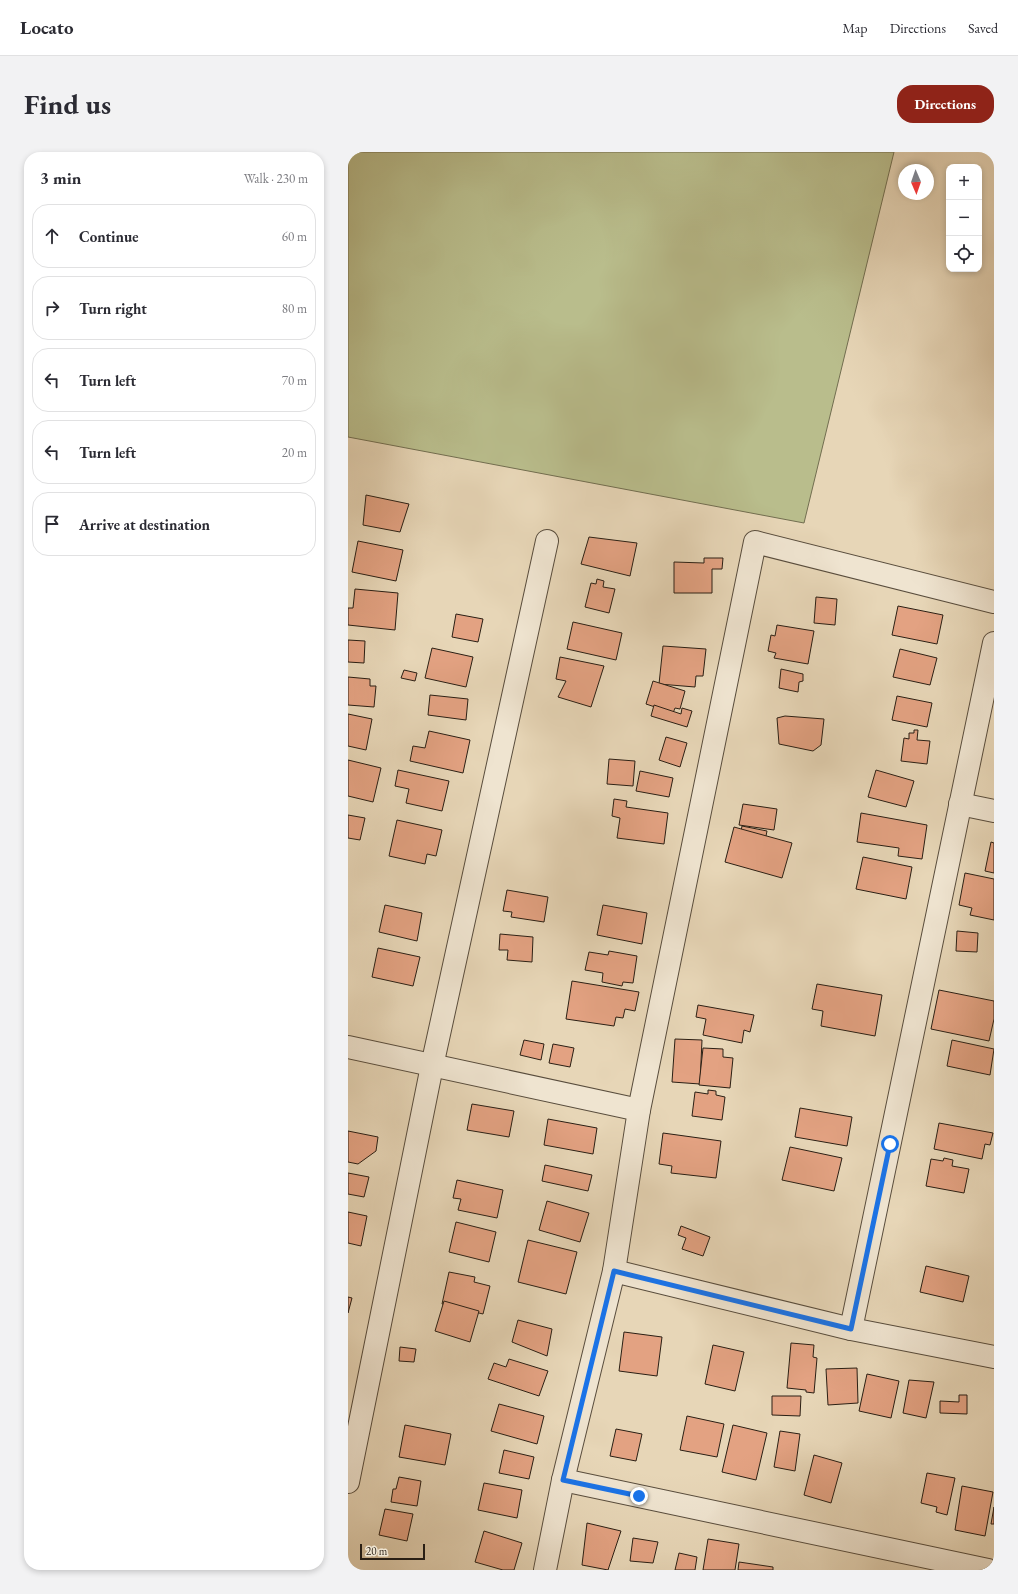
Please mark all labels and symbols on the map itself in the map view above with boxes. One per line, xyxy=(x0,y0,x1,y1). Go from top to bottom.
north arrow xyxy=(898,164,934,200)
route start xyxy=(881,1135,899,1153)
route end xyxy=(630,1487,648,1505)
scale bar xyxy=(360,1542,425,1561)

